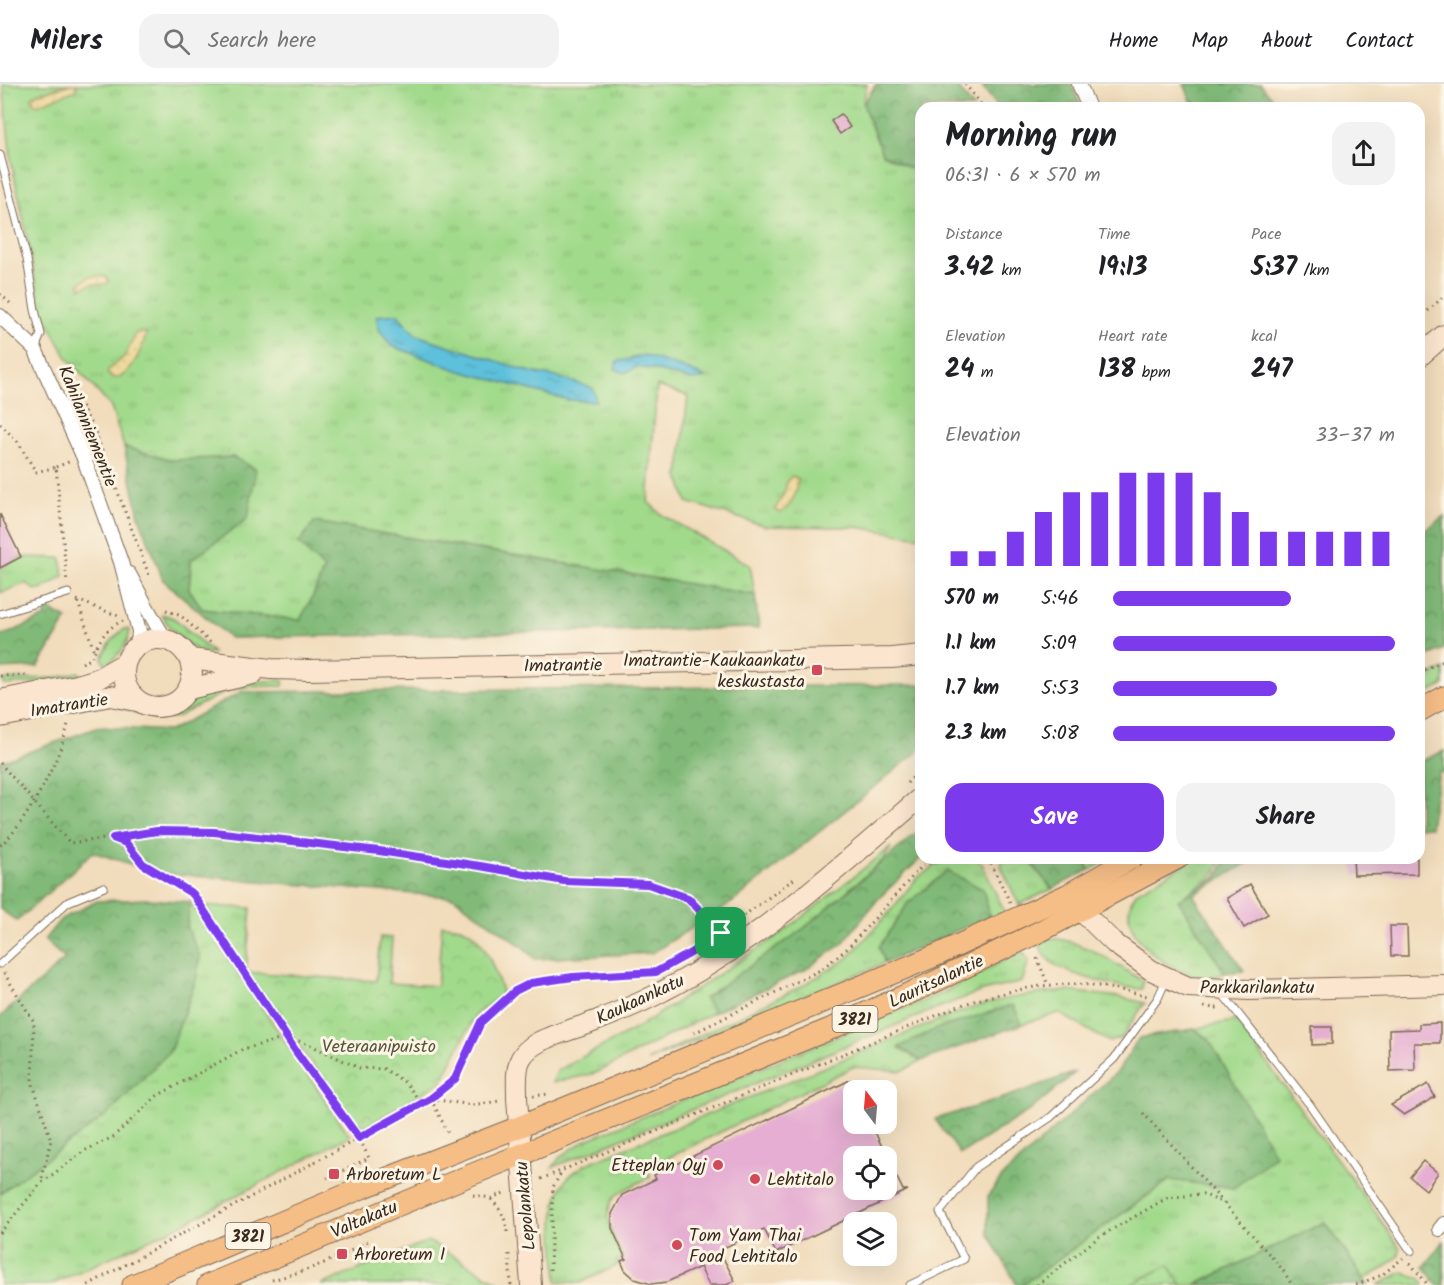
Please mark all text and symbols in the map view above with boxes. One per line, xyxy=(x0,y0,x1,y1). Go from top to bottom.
search box xyxy=(139,14,559,68)
text: Milers xyxy=(30,19,103,64)
text: Search here xyxy=(208,24,316,59)
icon: search xyxy=(160,25,193,58)
text: Home xyxy=(1109,25,1158,58)
text: Map xyxy=(1191,25,1228,58)
text: About xyxy=(1261,25,1312,58)
text: Contact xyxy=(1345,25,1414,58)
text: Morning run xyxy=(945,111,1117,164)
button: share xyxy=(1332,122,1395,185)
text: 06:31 · 6 × 570 m xyxy=(945,160,1100,192)
text: Distance xyxy=(945,222,1003,247)
text: Time xyxy=(1098,222,1130,247)
text: Pace xyxy=(1251,222,1282,247)
text: 3.42 xyxy=(945,247,995,289)
text: 19:13 xyxy=(1098,247,1147,289)
text: 5:37 xyxy=(1251,247,1297,289)
text: km xyxy=(995,258,1021,283)
text: /km xyxy=(1297,258,1329,283)
text: Elevation xyxy=(945,324,1006,349)
text: Heart rate xyxy=(1098,324,1168,349)
text: kcal xyxy=(1251,324,1277,349)
text: 24 xyxy=(945,349,974,391)
text: 138 xyxy=(1098,349,1135,391)
text: 247 xyxy=(1251,349,1293,391)
text: m xyxy=(974,360,993,385)
text: bpm xyxy=(1135,360,1171,385)
street label: Kahilanniementie xyxy=(49,361,124,492)
text: Elevation xyxy=(945,420,1021,452)
text: 33–37 m xyxy=(1315,420,1395,452)
text: 570 m xyxy=(945,583,999,615)
text: 5:46 xyxy=(1041,583,1079,615)
text: 1.1 km xyxy=(945,628,996,660)
text: 5:09 xyxy=(1041,628,1076,660)
place label: Imatrantie-Kaukaankatu keskustasta xyxy=(623,647,805,697)
street label: Imatrantie xyxy=(523,651,603,682)
marker: Imatrantie-Kaukaankatu keskustasta xyxy=(810,663,824,677)
text: 1.7 km xyxy=(945,673,999,705)
text: 5:53 xyxy=(1041,673,1079,705)
street label: Imatrantie xyxy=(28,686,110,727)
text: 2.3 km xyxy=(945,718,1006,750)
text: 5:08 xyxy=(1041,718,1079,750)
button: Save xyxy=(945,783,1164,852)
button: Share xyxy=(1176,783,1395,852)
pin xyxy=(695,907,746,958)
icon: arrive xyxy=(704,916,737,949)
street label: Lauritsalantie xyxy=(884,948,989,1017)
street label: Kaukaankatu xyxy=(591,967,690,1034)
street label: Parkkarilankatu xyxy=(1200,974,1315,1003)
road number: 3821 xyxy=(832,1006,878,1032)
park label: Veteraanipuisto xyxy=(322,1033,436,1062)
north arrow xyxy=(843,1080,897,1134)
map controls xyxy=(843,1080,897,1266)
button: locate xyxy=(843,1146,897,1200)
place label: Etteplan Oyj xyxy=(611,1152,707,1181)
marker: Etteplan Oyj xyxy=(711,1158,725,1172)
street label: Lepolankatu xyxy=(508,1160,545,1252)
place label: Arboretum L xyxy=(346,1161,442,1190)
place label: Lehtitalo xyxy=(767,1166,834,1195)
marker: Arboretum L xyxy=(327,1167,341,1181)
marker: Lehtitalo xyxy=(748,1172,762,1186)
street label: Valtakatu xyxy=(327,1193,403,1247)
button: layers xyxy=(843,1212,897,1266)
place label: Tom Yam Thai Food Lehtitalo xyxy=(689,1222,801,1272)
road number: 3821 xyxy=(226,1223,270,1249)
marker: Tom Yam Thai Food Lehtitalo xyxy=(670,1238,684,1252)
place label: Arboretum I xyxy=(354,1241,445,1270)
marker: Arboretum I xyxy=(335,1247,349,1261)

